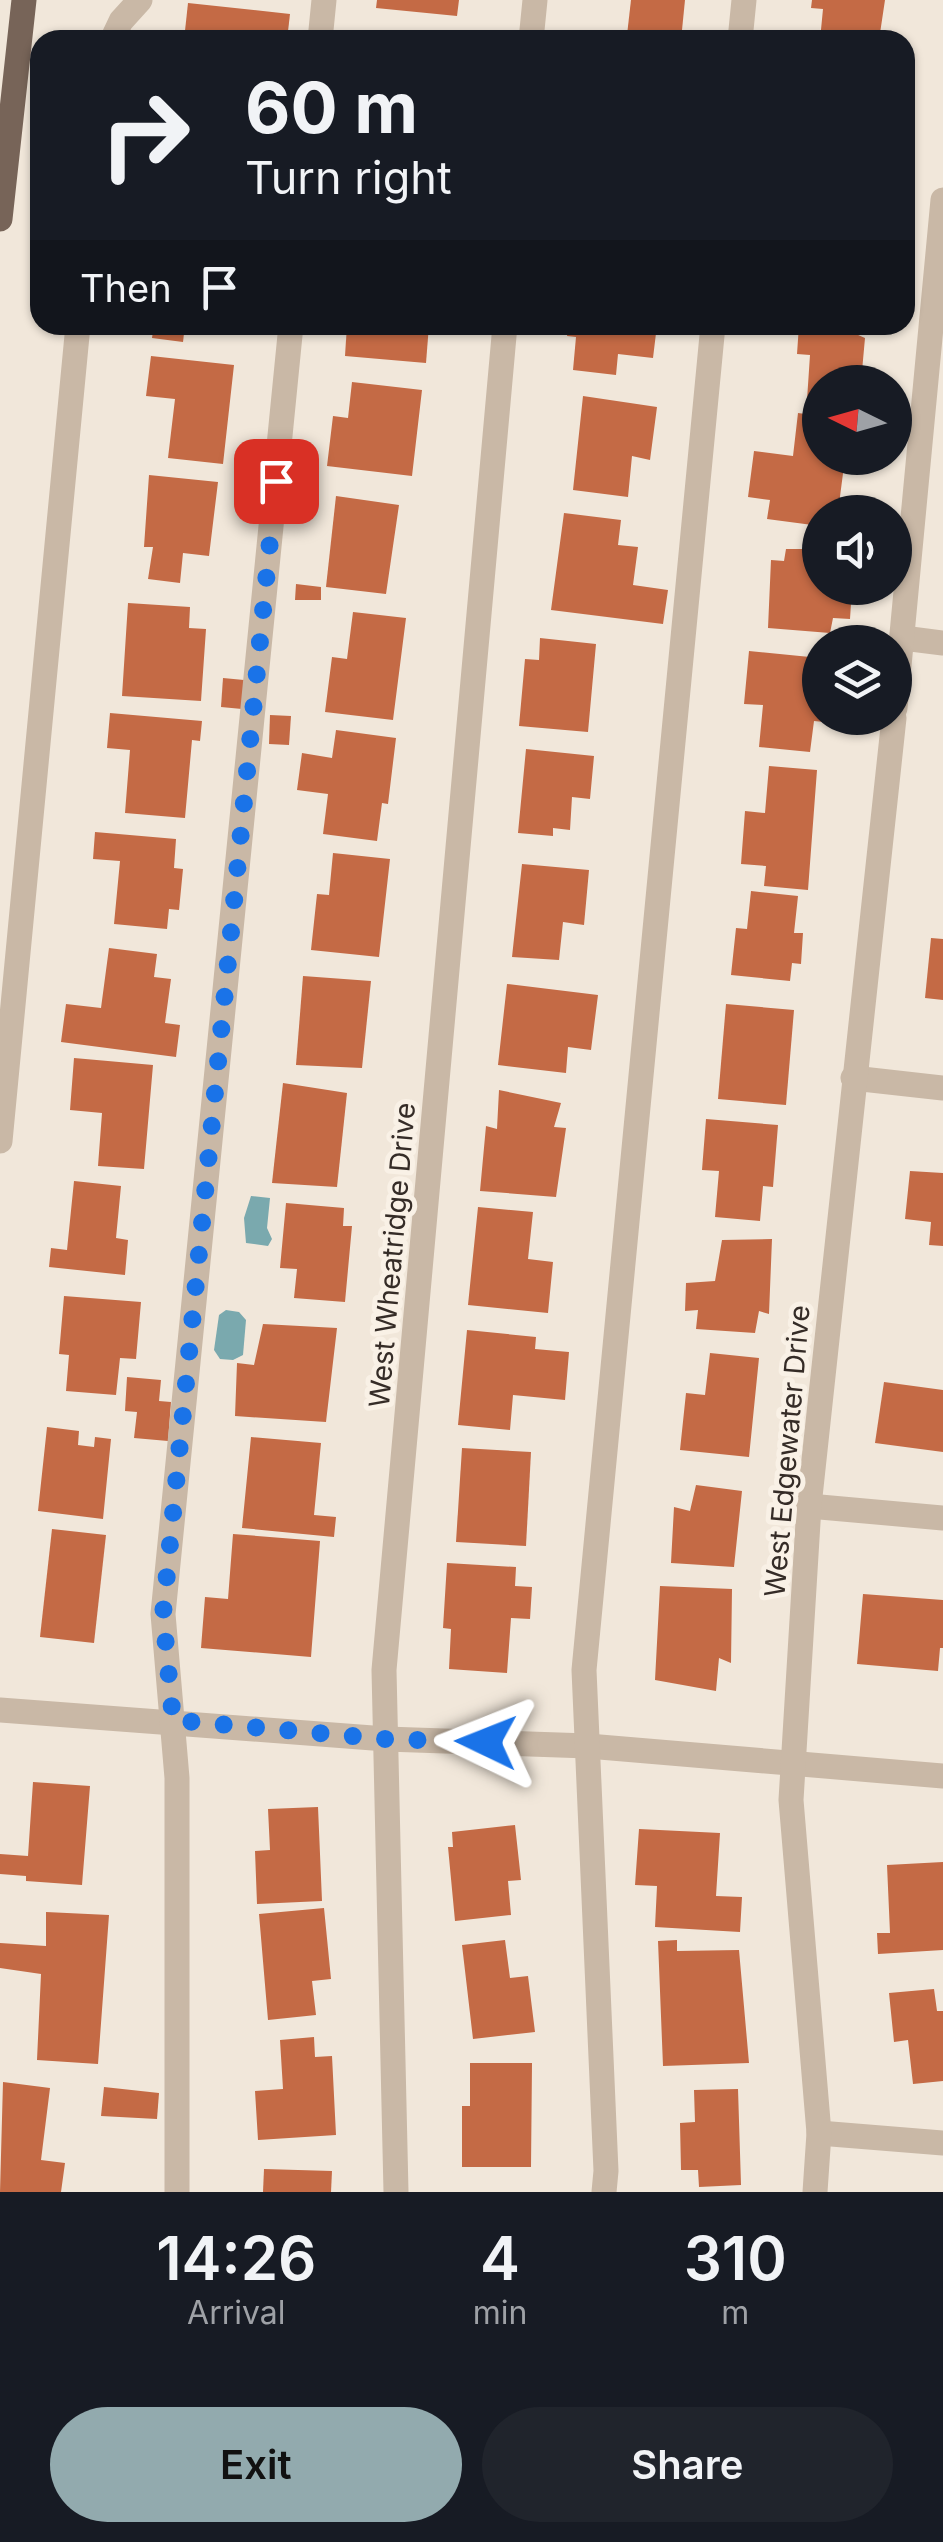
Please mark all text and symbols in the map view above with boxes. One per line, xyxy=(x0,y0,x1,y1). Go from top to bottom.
text: 60 m xyxy=(245,65,418,150)
icon: right xyxy=(80,70,210,200)
text: Turn right xyxy=(245,150,452,205)
icon: arrive xyxy=(192,260,247,315)
text: Then xyxy=(80,265,172,311)
north arrow xyxy=(802,365,912,475)
map controls xyxy=(802,365,912,735)
pin xyxy=(234,439,319,524)
icon: arrive xyxy=(249,454,304,509)
button: sound xyxy=(802,495,912,605)
button: layers xyxy=(802,625,912,735)
street label: West Wheatridge Drive xyxy=(362,1101,422,1409)
street label: West Edgewater Drive xyxy=(757,1304,817,1598)
position arrow xyxy=(434,1690,538,1794)
text: 14:26 xyxy=(156,2222,316,2294)
text: 4 xyxy=(480,2222,520,2294)
text: 310 xyxy=(684,2222,787,2294)
text: Arrival xyxy=(187,2293,286,2332)
text: min xyxy=(473,2293,527,2332)
text: m xyxy=(721,2293,749,2332)
button: Exit xyxy=(50,2407,462,2522)
button: Share xyxy=(482,2407,893,2522)

